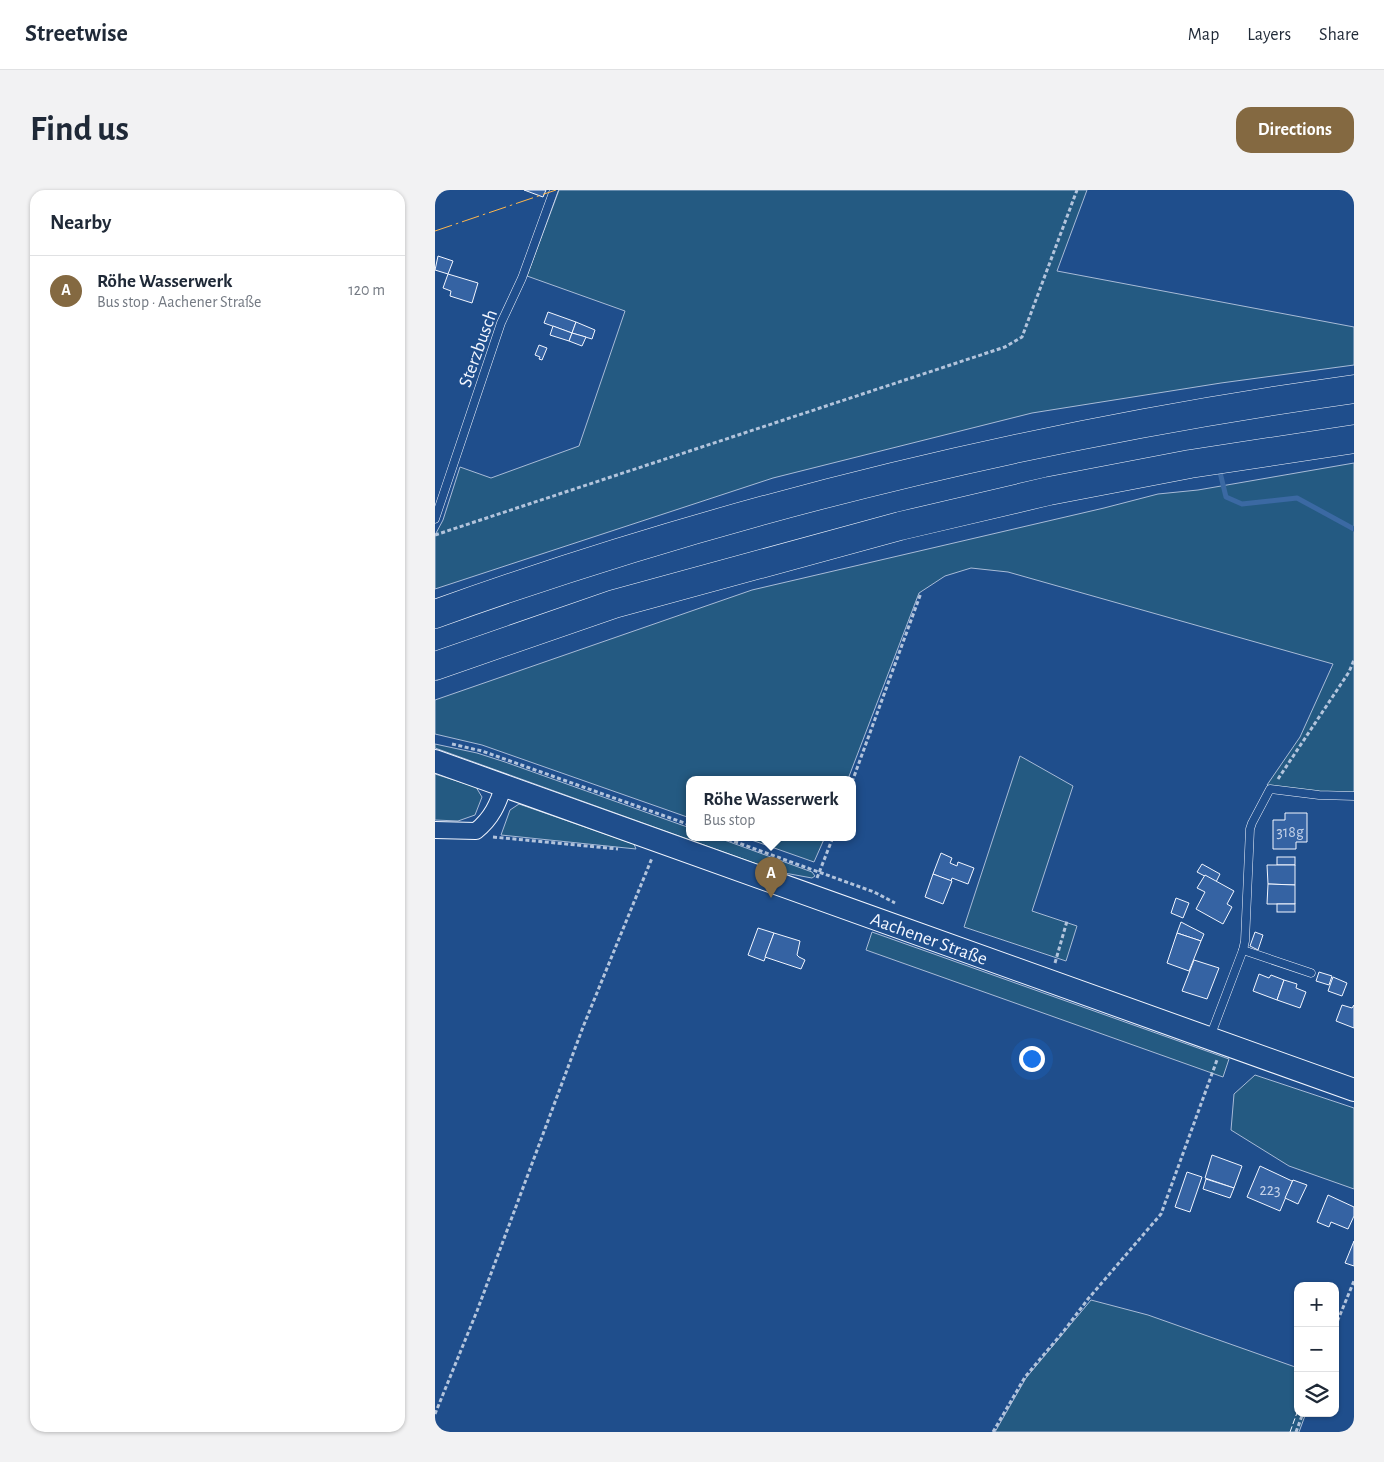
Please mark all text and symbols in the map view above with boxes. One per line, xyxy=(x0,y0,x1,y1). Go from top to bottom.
text: Streetwise xyxy=(25,22,128,46)
text: Map xyxy=(1188,26,1219,44)
text: Layers xyxy=(1247,26,1291,44)
text: Share xyxy=(1319,26,1359,44)
button: Directions xyxy=(1236,107,1354,153)
text: Find us xyxy=(30,112,129,147)
text: Nearby xyxy=(50,212,111,233)
text: Röhe Wasserwerk xyxy=(97,272,232,291)
text: A xyxy=(61,282,71,298)
text: 120 m xyxy=(348,282,385,298)
text: Bus stop · Aachener Straße xyxy=(97,294,261,310)
street label: Sterzbusch xyxy=(456,307,501,390)
popup xyxy=(686,776,856,841)
text: Röhe Wasserwerk xyxy=(703,790,839,809)
text: Bus stop xyxy=(703,812,755,828)
house number: 318g xyxy=(1276,824,1304,840)
pin: A xyxy=(755,857,787,898)
street label: Aachener Straße xyxy=(868,910,990,969)
your location xyxy=(1019,1046,1045,1072)
house number: 223 xyxy=(1259,1182,1281,1198)
map controls xyxy=(1294,1282,1339,1417)
button: + xyxy=(1294,1282,1339,1327)
button: − xyxy=(1294,1327,1339,1372)
button: layers xyxy=(1294,1372,1339,1417)

